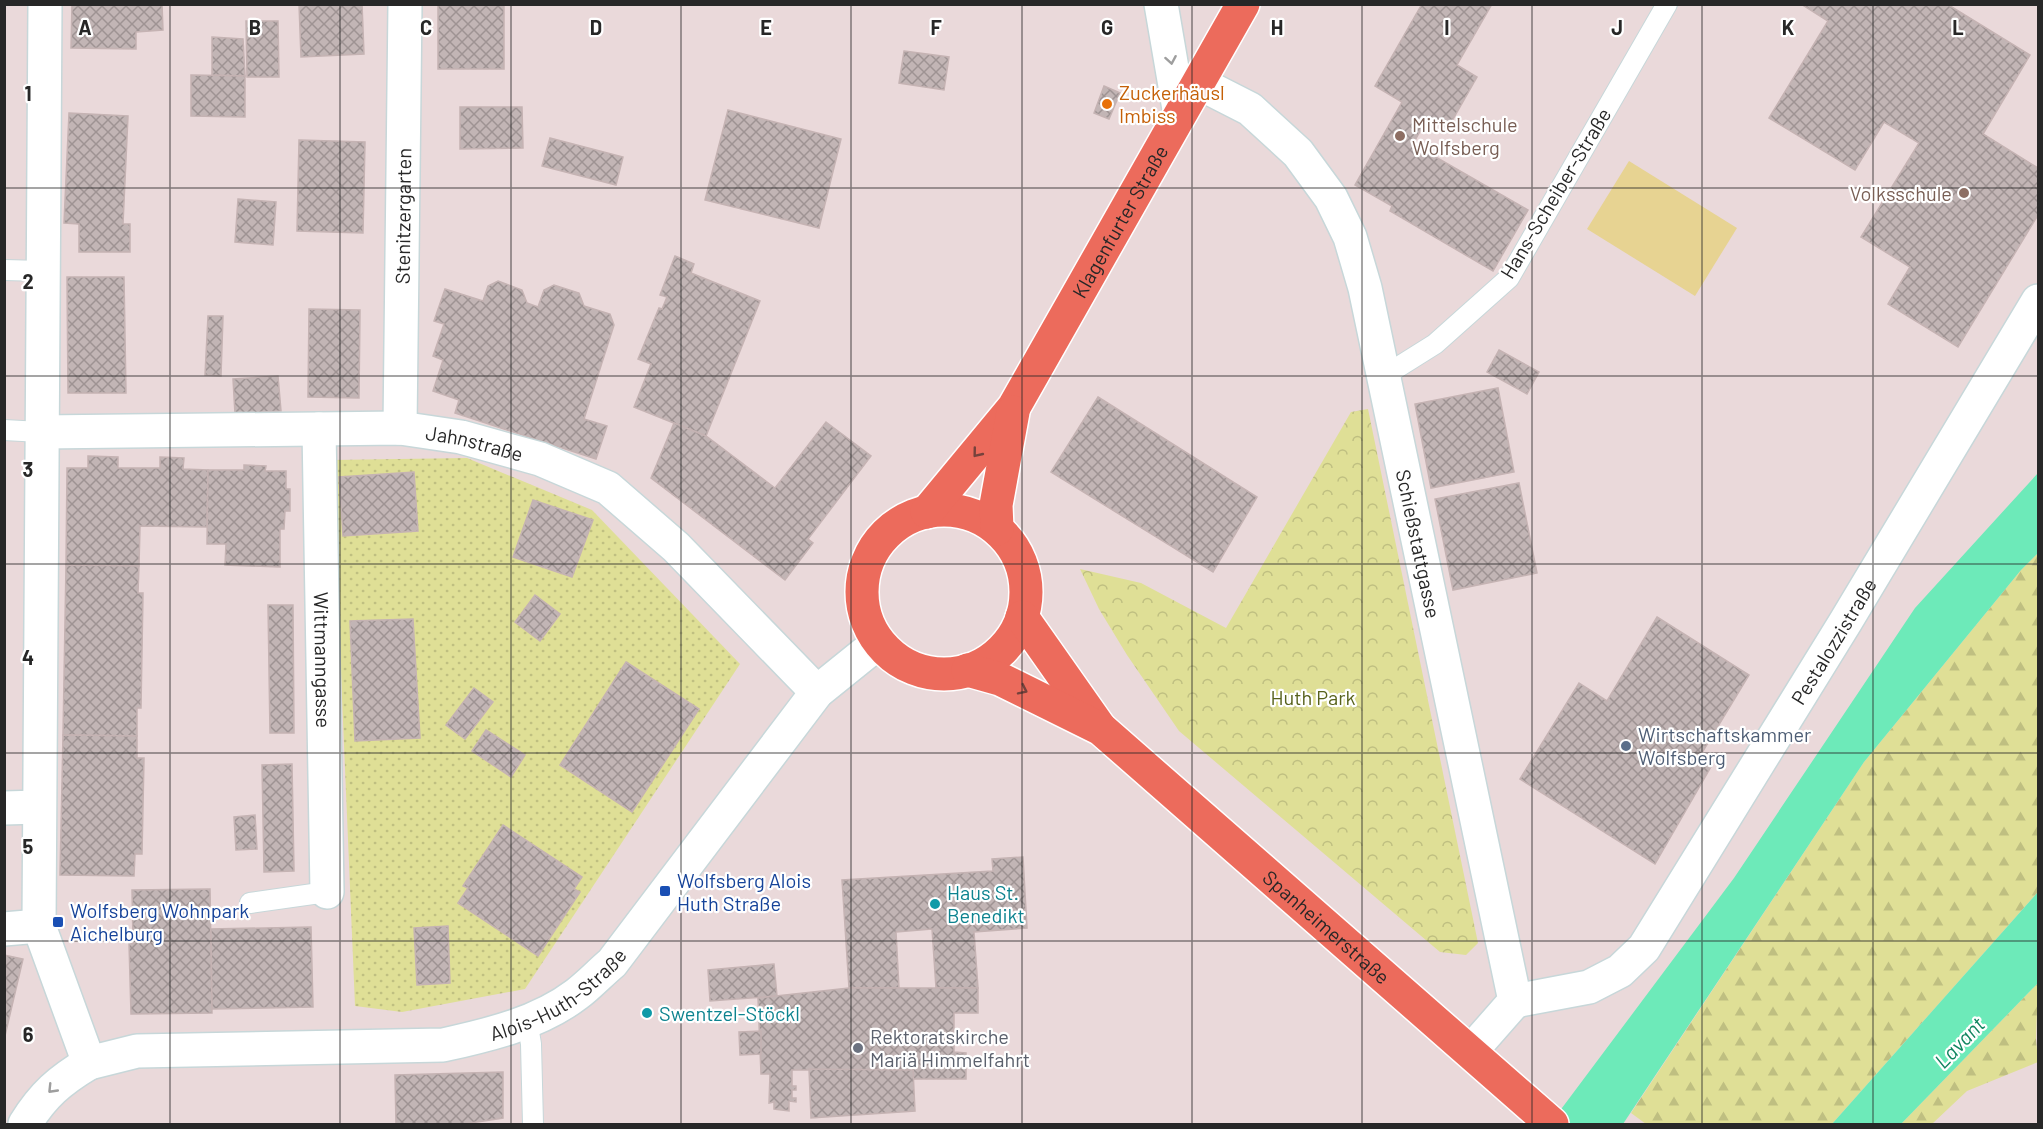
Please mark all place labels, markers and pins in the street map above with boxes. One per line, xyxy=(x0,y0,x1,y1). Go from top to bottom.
place label: Zuckerhäusl Imbiss xyxy=(1119,80,1225,127)
marker: Zuckerhäusl Imbiss xyxy=(1100,97,1114,111)
place label: Mittelschule Wolfsberg xyxy=(1412,112,1518,159)
marker: Mittelschule Wolfsberg xyxy=(1393,129,1407,143)
place label: Volksschule xyxy=(1850,181,1952,205)
marker: Volksschule xyxy=(1957,186,1971,200)
place label: Wirtschaftskammer Wolfsberg xyxy=(1638,722,1811,769)
marker: Wirtschaftskammer Wolfsberg xyxy=(1619,739,1633,753)
place label: Wolfsberg Alois Huth Straße xyxy=(677,868,811,915)
place label: Haus St. Benedikt xyxy=(947,880,1025,927)
marker: Wolfsberg Alois Huth Straße xyxy=(658,884,672,898)
marker: Haus St. Benedikt xyxy=(928,897,942,911)
place label: Wolfsberg Wohnpark Aichelburg xyxy=(70,898,249,945)
marker: Wolfsberg Wohnpark Aichelburg xyxy=(51,915,65,929)
place label: Swentzel-Stöckl xyxy=(659,1001,800,1025)
marker: Swentzel-Stöckl xyxy=(640,1006,654,1020)
place label: Rektoratskirche Mariä Himmelfahrt xyxy=(870,1024,1030,1071)
marker: Rektoratskirche Mariä Himmelfahrt xyxy=(851,1041,865,1055)

